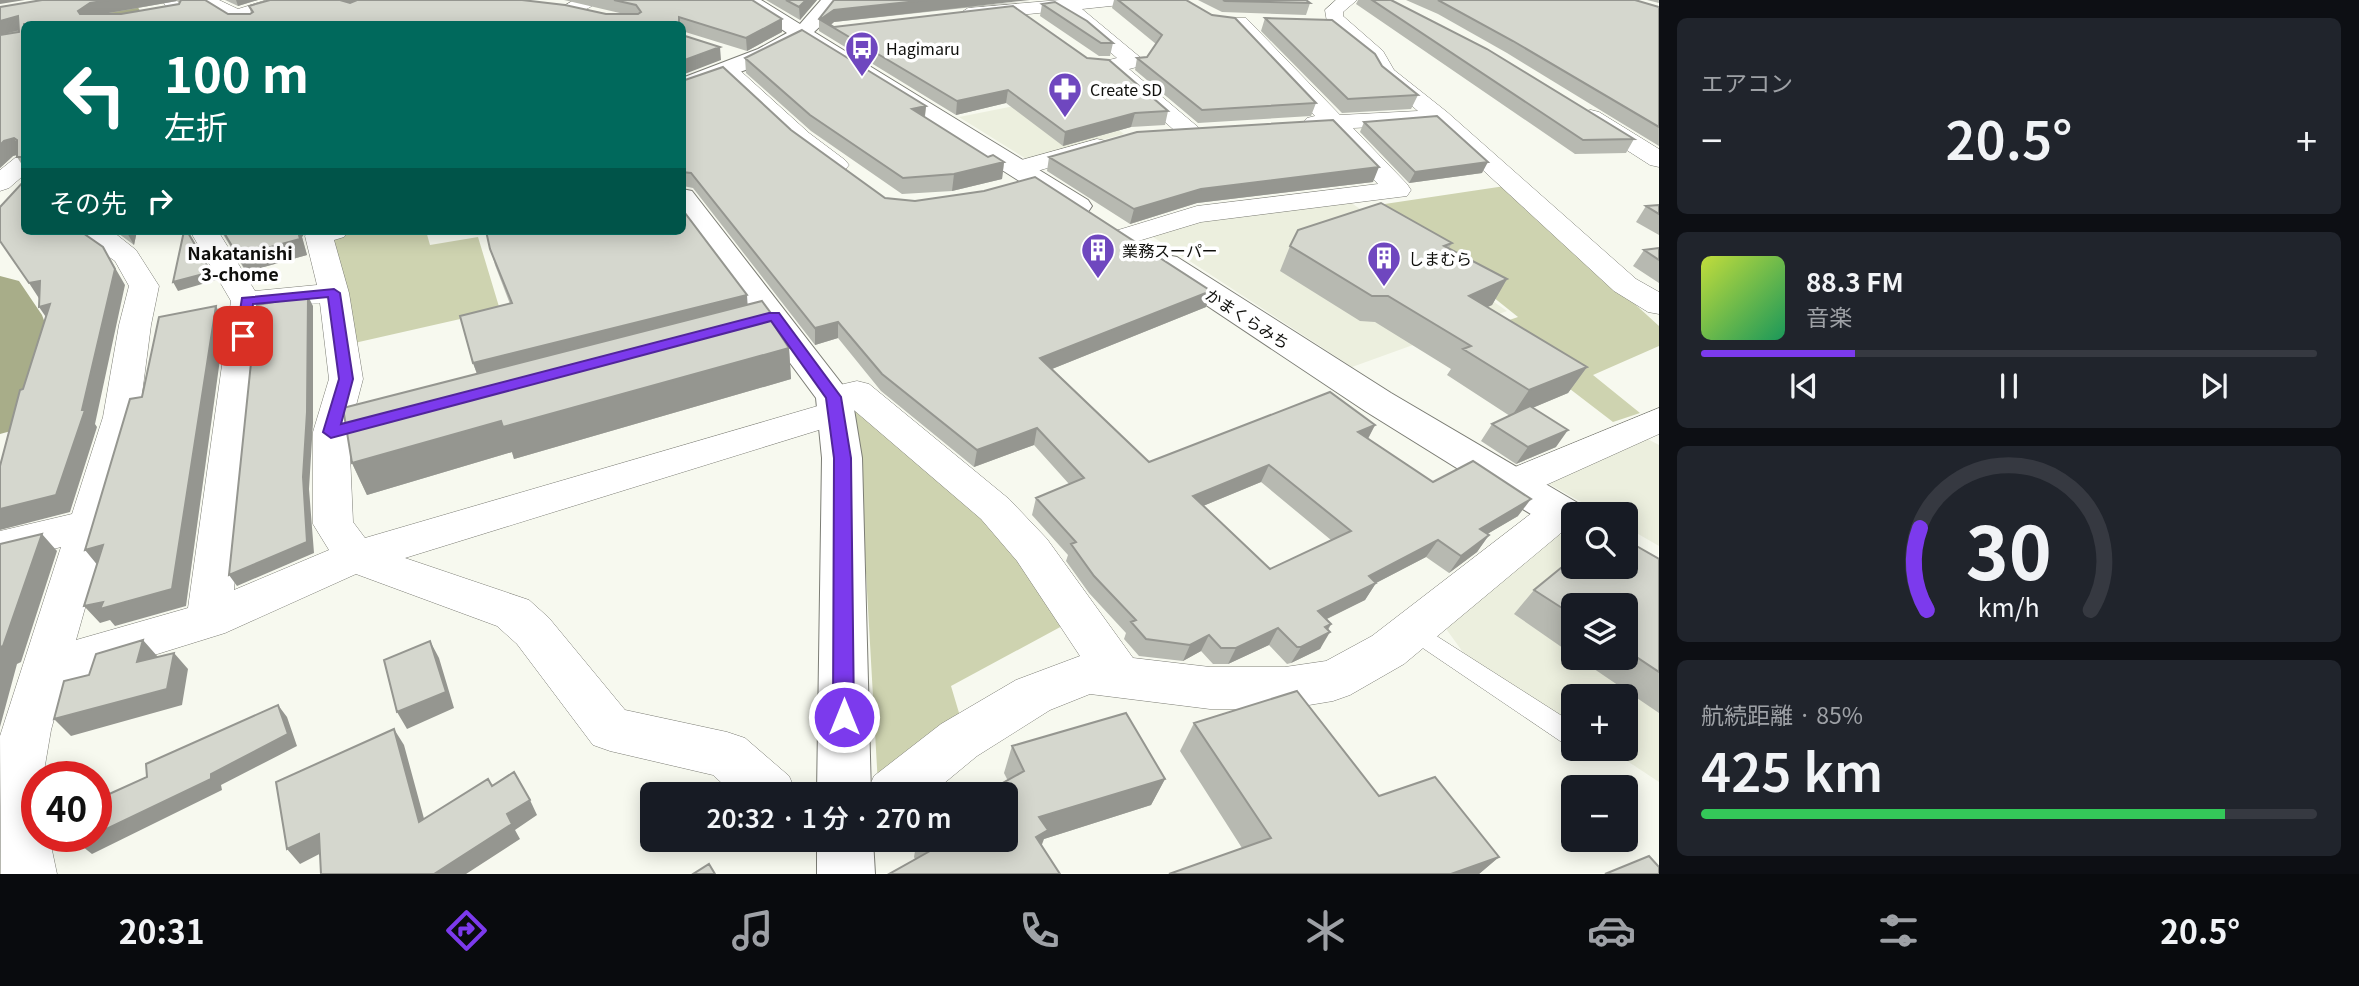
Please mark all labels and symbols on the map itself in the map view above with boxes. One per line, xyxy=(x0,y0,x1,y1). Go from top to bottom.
bus stop icon: Hagimaru xyxy=(843,29,881,78)
place label: Hagimaru xyxy=(886,36,960,60)
pharmacy icon: Create SD xyxy=(1046,70,1084,119)
place label: Create SD xyxy=(1090,77,1162,101)
building icon: 業務スーパー xyxy=(1079,231,1117,280)
place label: 業務スーパー xyxy=(1122,238,1218,262)
district label: Nakatanishi 3-chome xyxy=(187,239,293,286)
building icon: しまむら xyxy=(1365,239,1403,288)
place label: しまむら xyxy=(1408,246,1472,270)
street label: かまくらみち xyxy=(1201,282,1295,354)
pin xyxy=(213,306,273,366)
position arrow xyxy=(807,680,881,754)
speed limit sign: 40 xyxy=(21,761,112,852)

